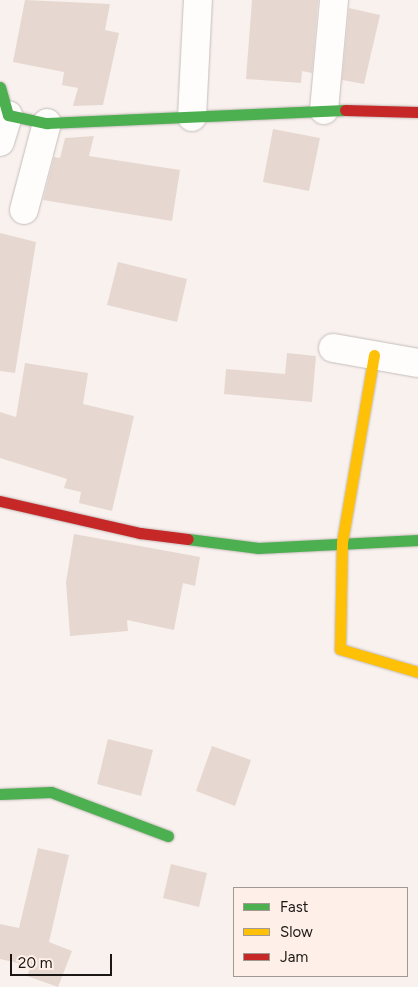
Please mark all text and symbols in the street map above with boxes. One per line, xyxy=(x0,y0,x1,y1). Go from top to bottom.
legend xyxy=(233,887,408,977)
text: Fast xyxy=(280,898,308,916)
text: Slow xyxy=(280,923,313,941)
scale bar xyxy=(12,944,115,976)
text: Jam xyxy=(280,948,308,966)
text: 20 m xyxy=(18,954,52,972)

